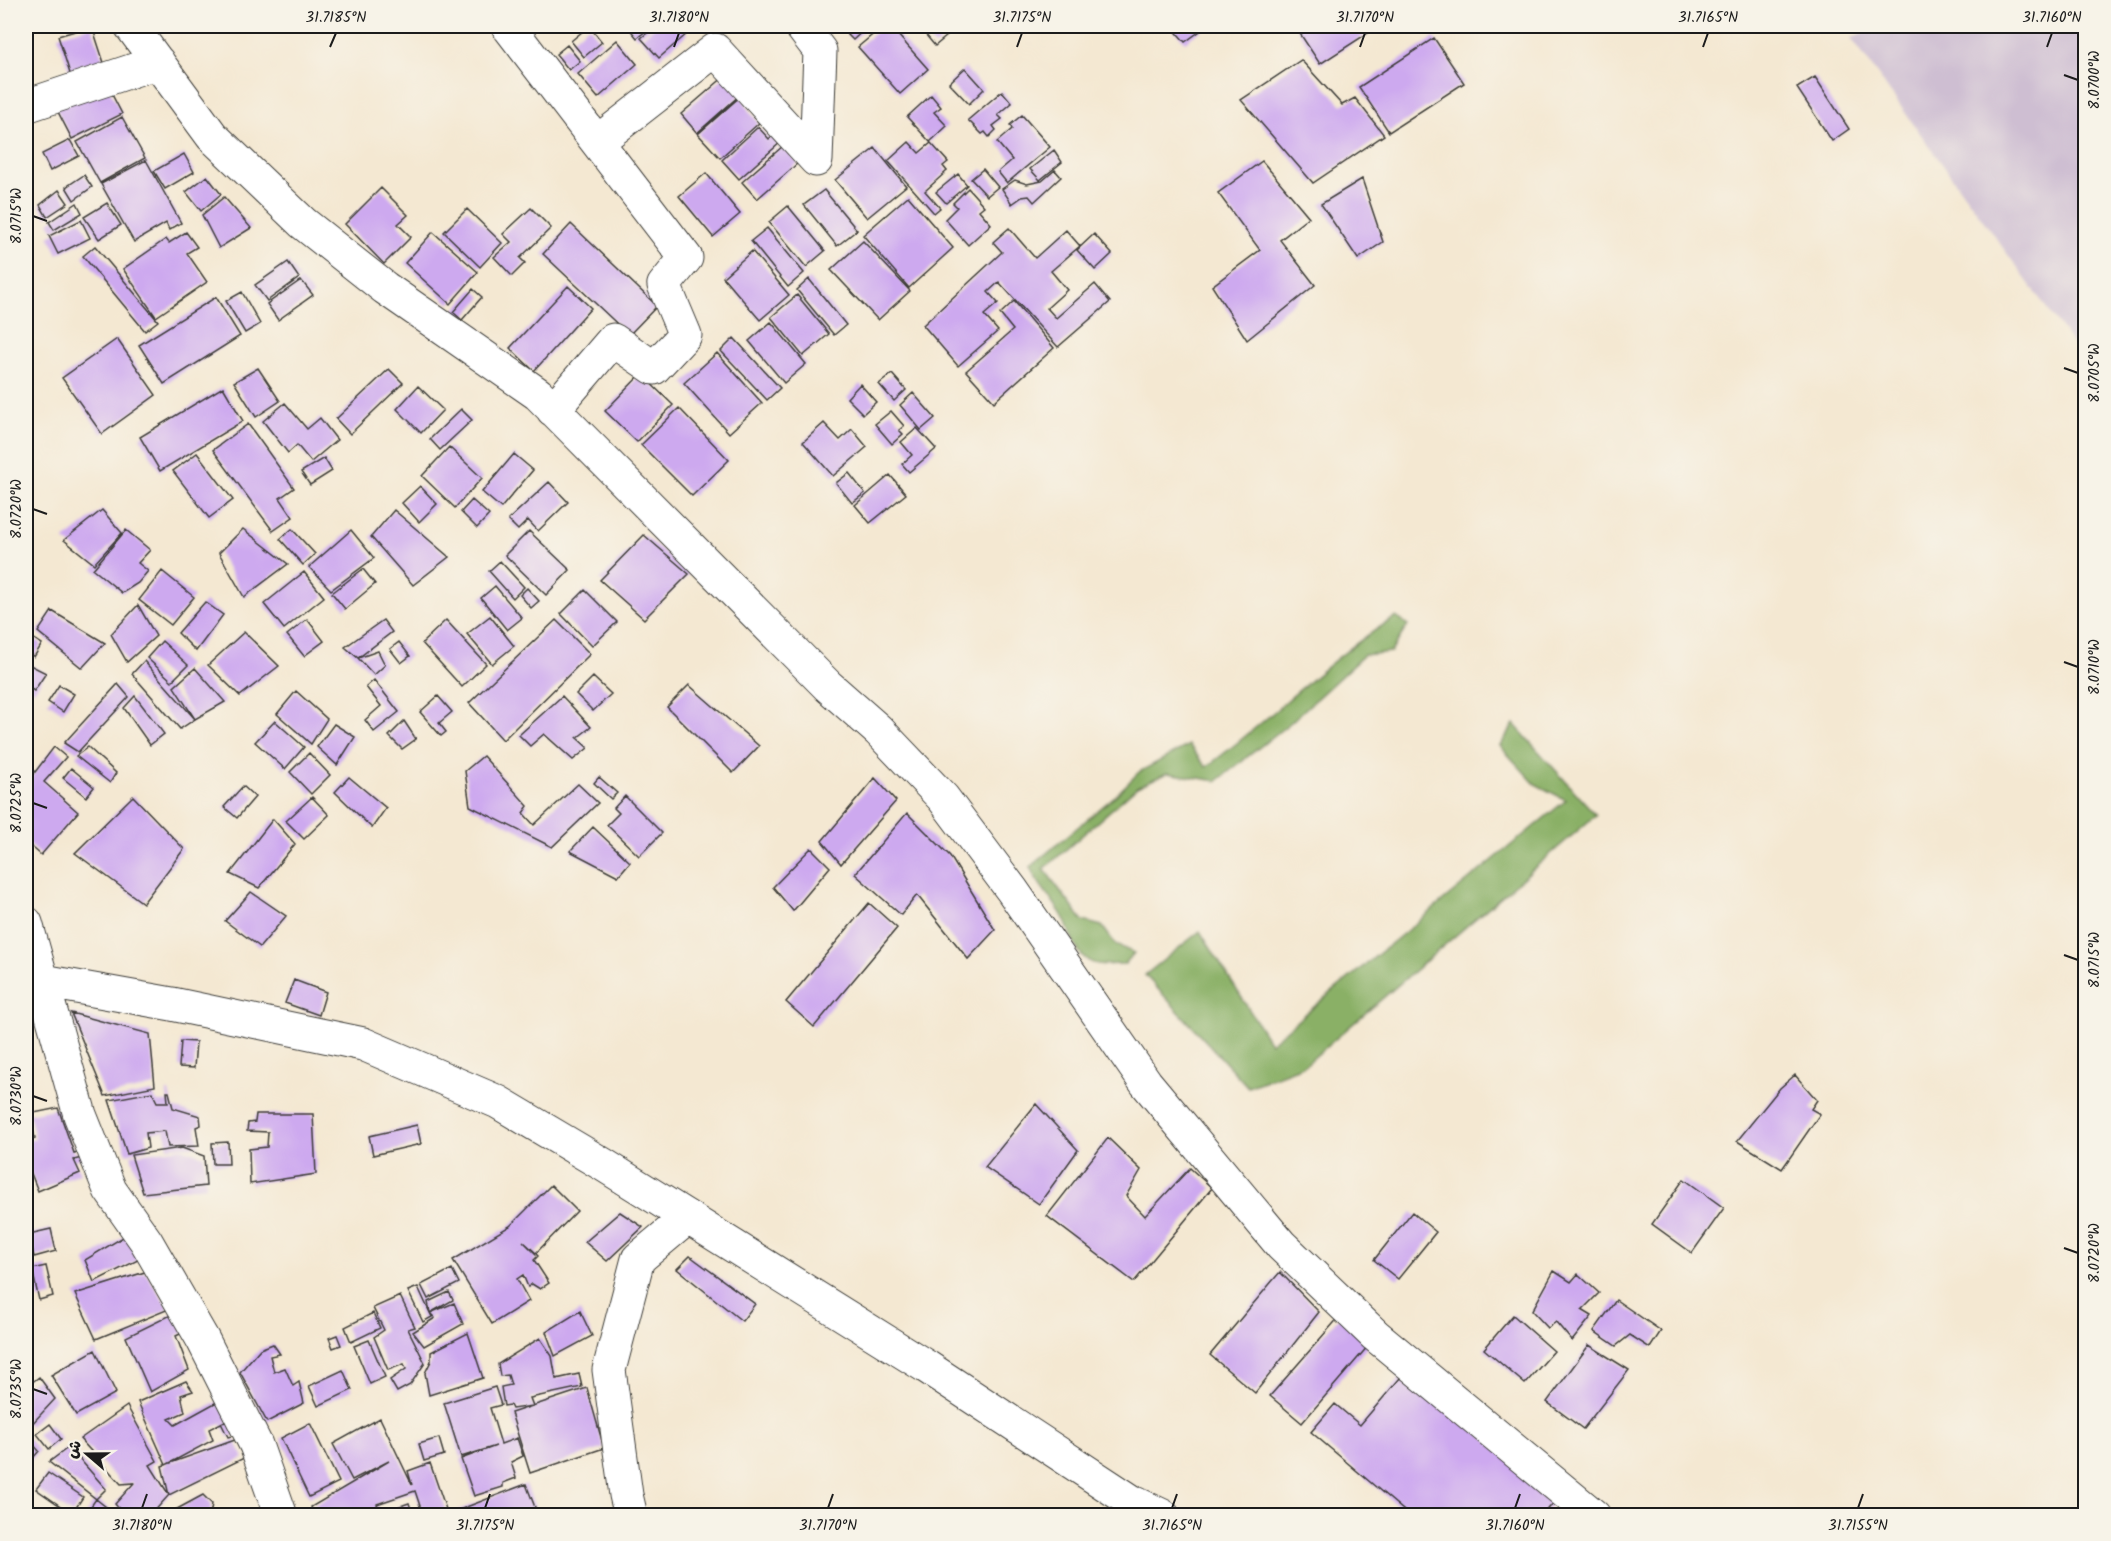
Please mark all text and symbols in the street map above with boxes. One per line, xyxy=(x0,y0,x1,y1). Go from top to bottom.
text: 31.7185°N xyxy=(306,6,366,30)
text: 31.7180°N xyxy=(649,6,709,30)
text: 31.7175°N xyxy=(993,6,1051,30)
text: 31.7170°N xyxy=(1336,6,1394,30)
text: 31.7165°N xyxy=(1678,6,1738,30)
text: 31.7160°N xyxy=(2022,6,2082,30)
text: 8.0700°W xyxy=(2083,50,2107,109)
text: 8.0715°W xyxy=(5,187,29,244)
text: 8.0705°W xyxy=(2083,343,2107,403)
text: 8.0720°W xyxy=(5,479,29,539)
text: 8.0710°W xyxy=(2083,639,2107,695)
text: 8.0725°W xyxy=(5,772,29,833)
text: 8.0715°W xyxy=(2083,931,2107,988)
text: 8.0730°W xyxy=(5,1066,29,1126)
text: 8.0720°W xyxy=(2083,1223,2107,1283)
text: 8.0735°W xyxy=(5,1359,29,1419)
north arrow xyxy=(57,1424,117,1484)
text: ش xyxy=(60,1437,89,1462)
text: 31.7180°N xyxy=(112,1514,172,1538)
text: 31.7175°N xyxy=(456,1514,514,1538)
text: 31.7170°N xyxy=(799,1514,857,1538)
text: 31.7165°N xyxy=(1142,1514,1202,1538)
text: 31.7160°N xyxy=(1485,1514,1545,1538)
text: 31.7155°N xyxy=(1828,1514,1888,1538)

